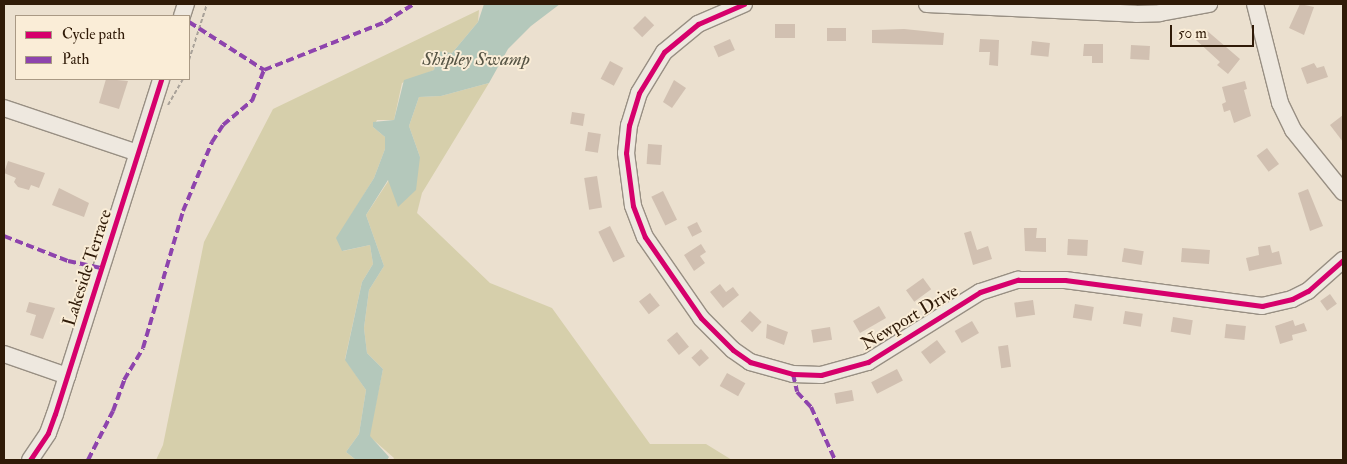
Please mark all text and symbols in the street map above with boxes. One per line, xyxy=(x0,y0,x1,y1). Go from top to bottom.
legend xyxy=(15,15,190,80)
scale bar xyxy=(1172,15,1256,47)
text: 50 m xyxy=(1178,24,1207,43)
text: Cycle path xyxy=(62,25,125,44)
water label: Shipley Swamp xyxy=(422,49,530,71)
text: Path xyxy=(62,50,89,69)
street label: Lakeside Terrace xyxy=(59,207,117,329)
street label: Newport Drive xyxy=(857,281,963,355)

